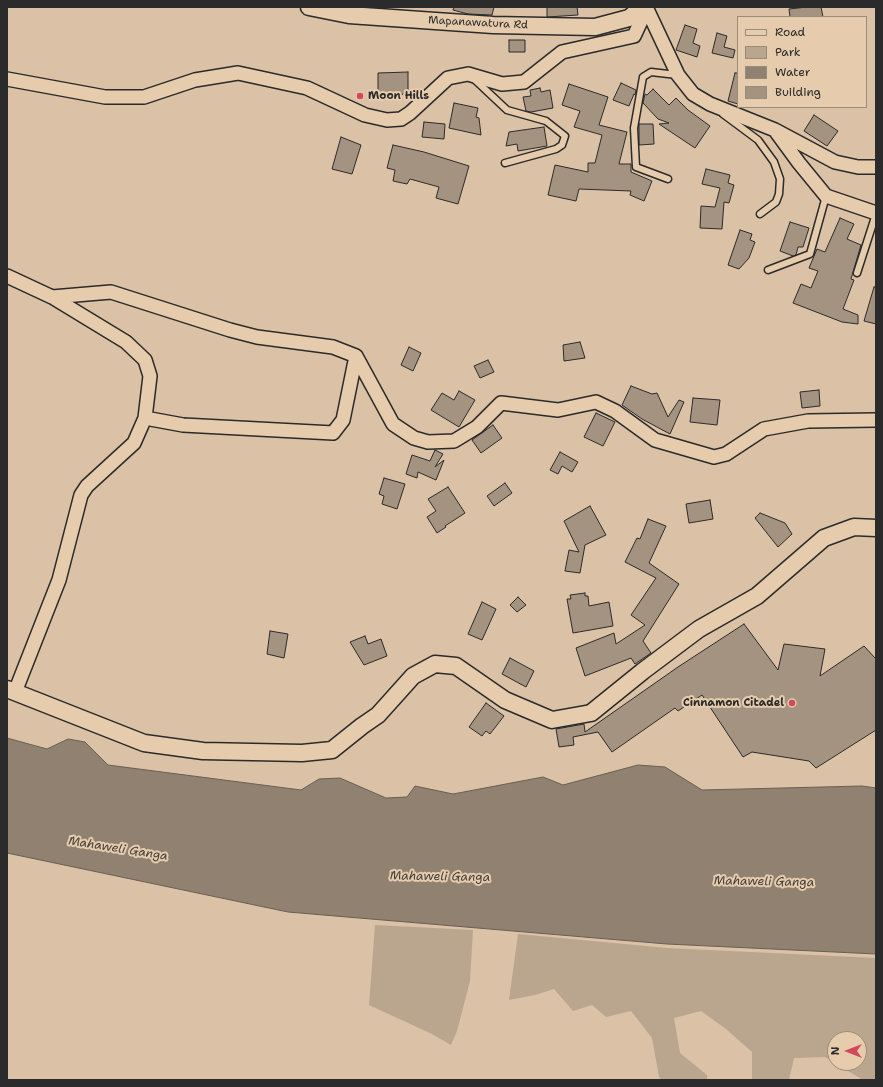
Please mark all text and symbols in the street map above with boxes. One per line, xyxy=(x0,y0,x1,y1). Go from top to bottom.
street label: Mapanawatura Rd xyxy=(428,14,528,32)
legend xyxy=(737,16,867,108)
text: Road xyxy=(775,24,805,40)
text: Park xyxy=(775,44,801,60)
text: Water xyxy=(775,64,810,80)
text: Building xyxy=(775,84,821,100)
place label: Moon Hills xyxy=(368,89,429,103)
marker: Moon Hills xyxy=(355,91,365,101)
place label: Cinnamon Citadel xyxy=(683,696,784,710)
marker: Cinnamon Citadel xyxy=(787,698,797,708)
water label: Mahaweli Ganga xyxy=(67,834,169,864)
water label: Mahaweli Ganga xyxy=(390,869,490,885)
water label: Mahaweli Ganga xyxy=(714,874,814,890)
north arrow xyxy=(827,1031,867,1071)
text: N xyxy=(828,1047,843,1055)

